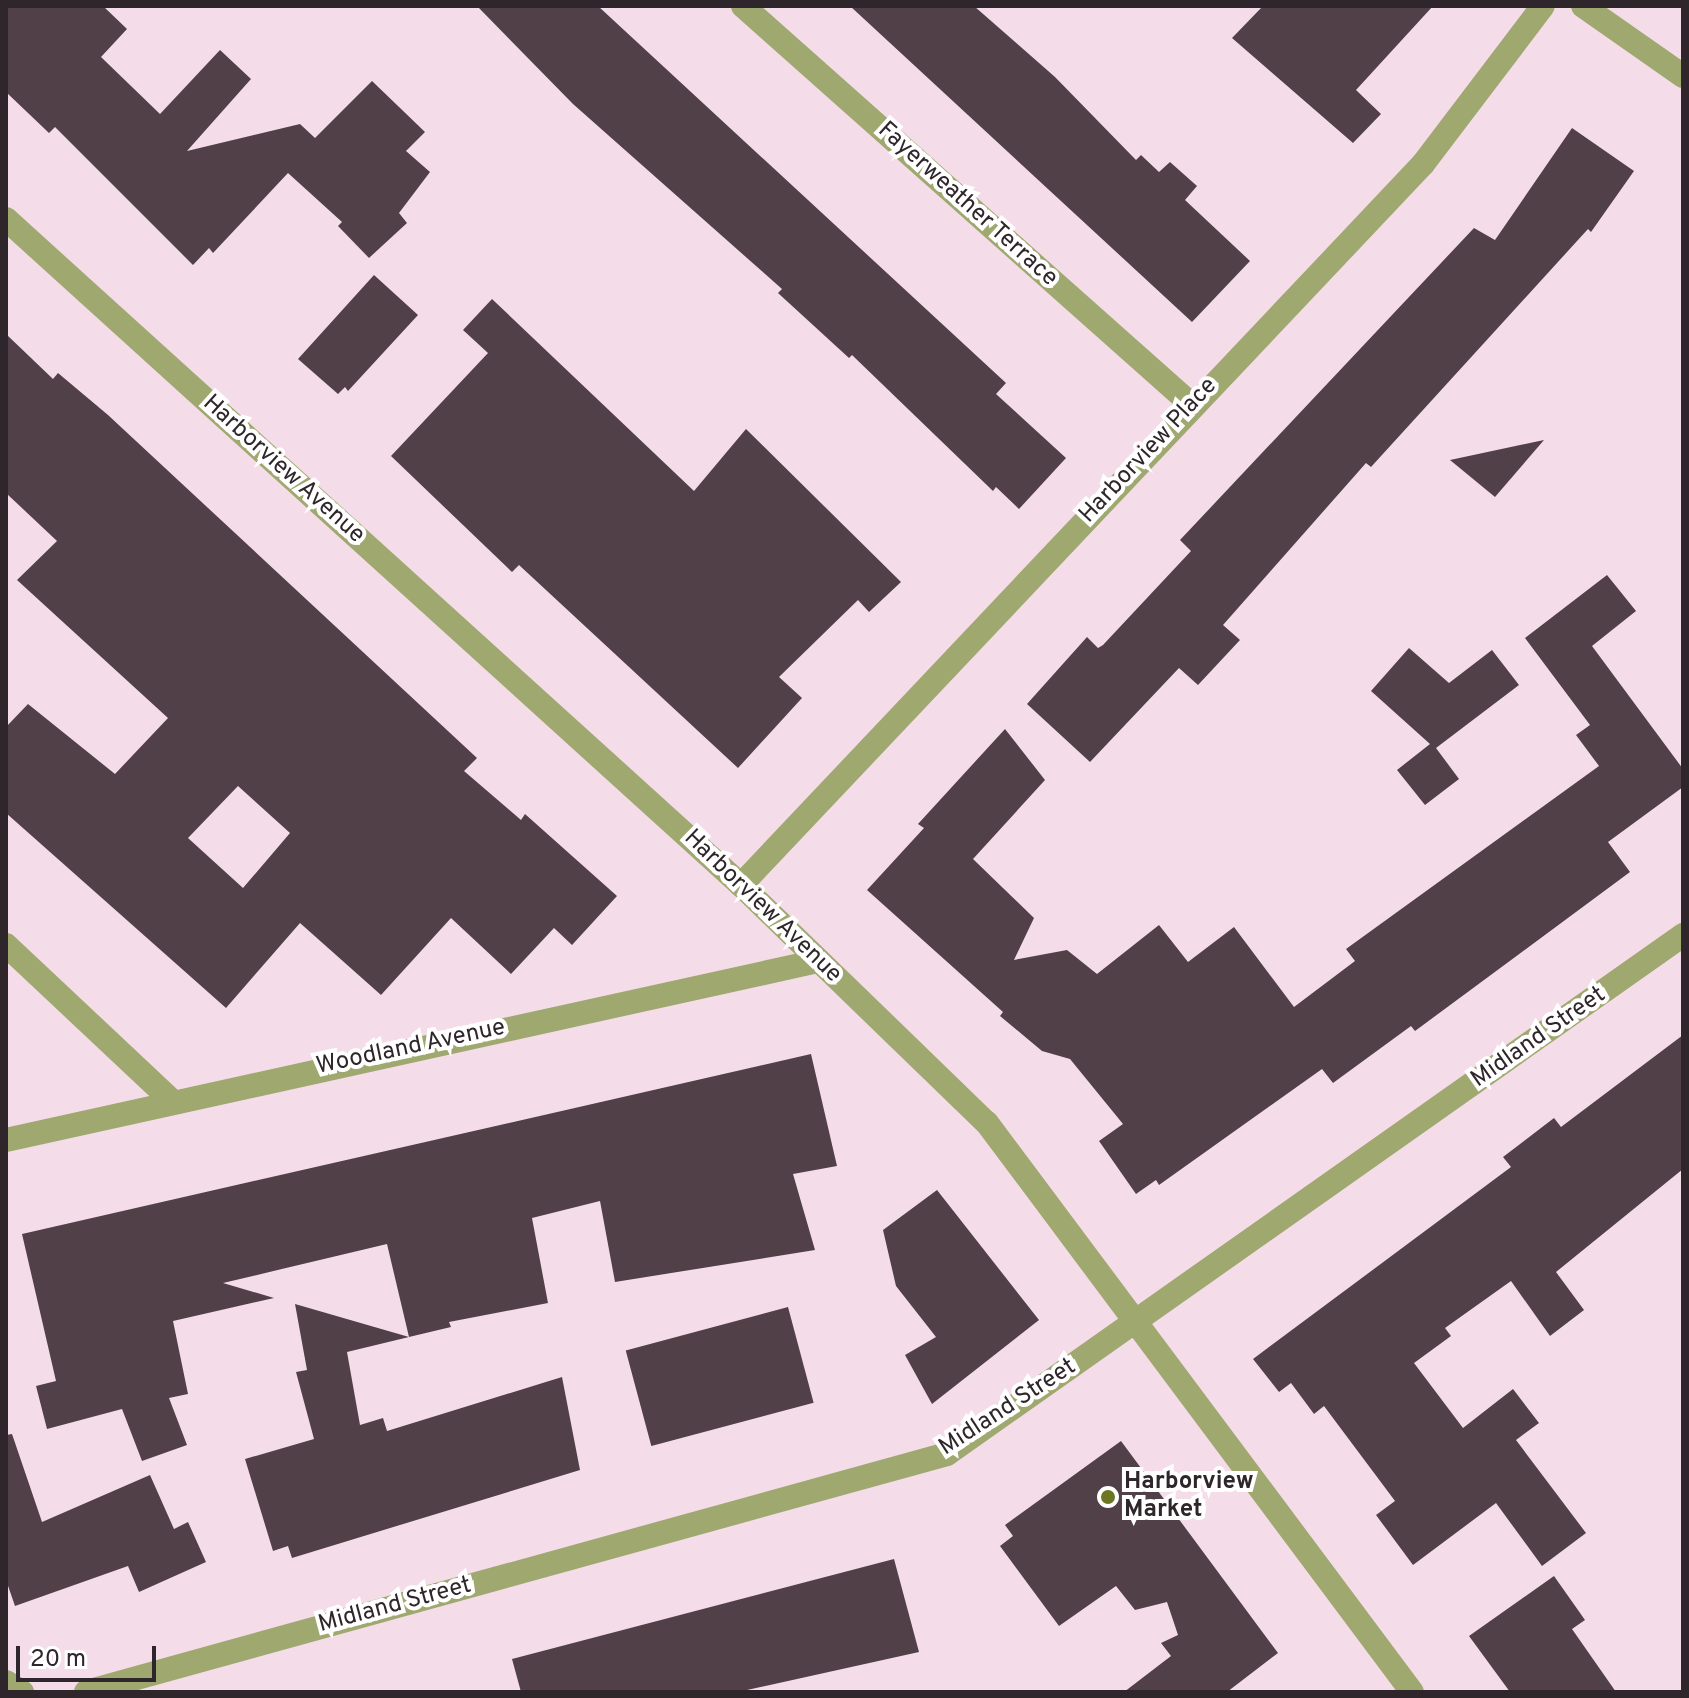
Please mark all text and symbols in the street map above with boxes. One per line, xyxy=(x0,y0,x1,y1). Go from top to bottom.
street label: Fayerweather Terrace xyxy=(871,116,1063,294)
street label: Harborview Place xyxy=(1074,372,1224,530)
street label: Harborview Avenue xyxy=(196,389,370,551)
street label: Harborview Avenue xyxy=(677,824,847,990)
street label: Midland Street xyxy=(1466,981,1612,1095)
street label: Woodland Avenue xyxy=(314,1014,508,1082)
street label: Midland Street xyxy=(934,1353,1082,1463)
place label: Harborview Market xyxy=(1124,1469,1254,1525)
marker: Harborview Market xyxy=(1099,1488,1117,1506)
street label: Midland Street xyxy=(315,1572,475,1640)
scale bar xyxy=(20,1630,160,1680)
text: 20 m xyxy=(30,1645,86,1675)

